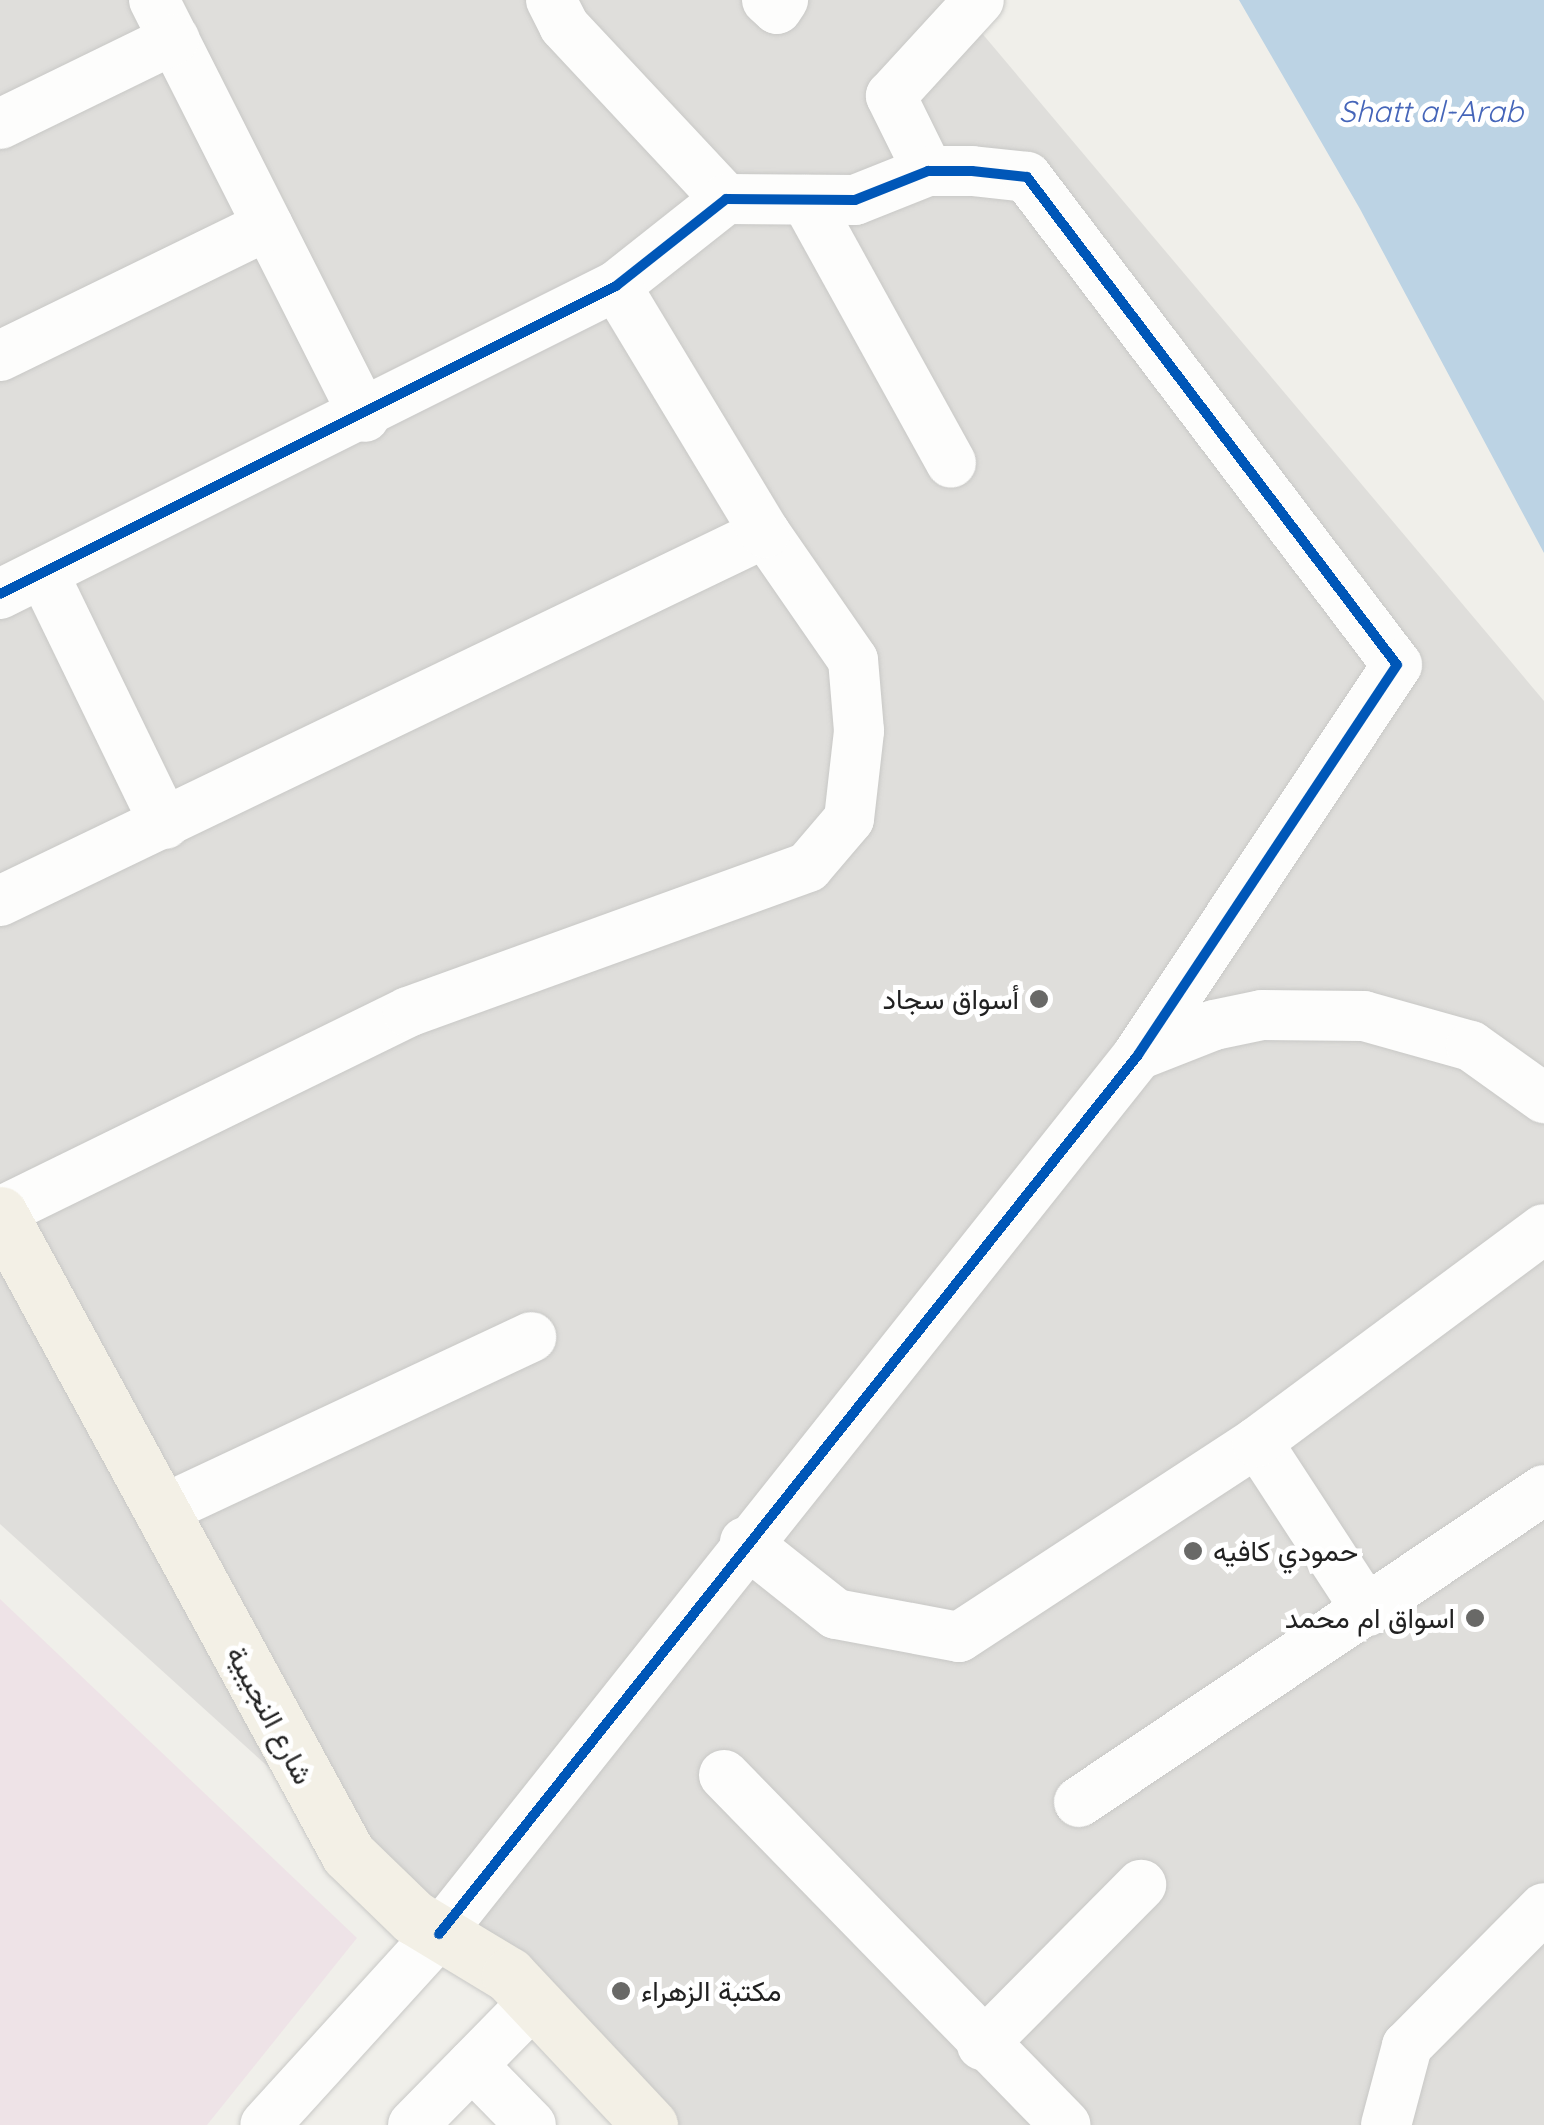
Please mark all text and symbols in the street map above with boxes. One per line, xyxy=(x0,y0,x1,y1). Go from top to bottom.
water label: Shatt al-Arab xyxy=(1339,93,1523,129)
place label: أسواق سجاد xyxy=(883,982,1019,1016)
marker: أسواق سجاد xyxy=(1028,988,1050,1010)
place label: حمودي كافيه xyxy=(1213,1534,1358,1568)
marker: حمودي كافيه xyxy=(1182,1540,1204,1562)
place label: اسواق ام محمد xyxy=(1285,1601,1455,1635)
marker: اسواق ام محمد xyxy=(1464,1607,1486,1629)
street label: شارع النجيبية xyxy=(220,1640,320,1790)
place label: مكتبة الزهراء xyxy=(641,1974,782,2008)
marker: مكتبة الزهراء xyxy=(610,1980,632,2002)

